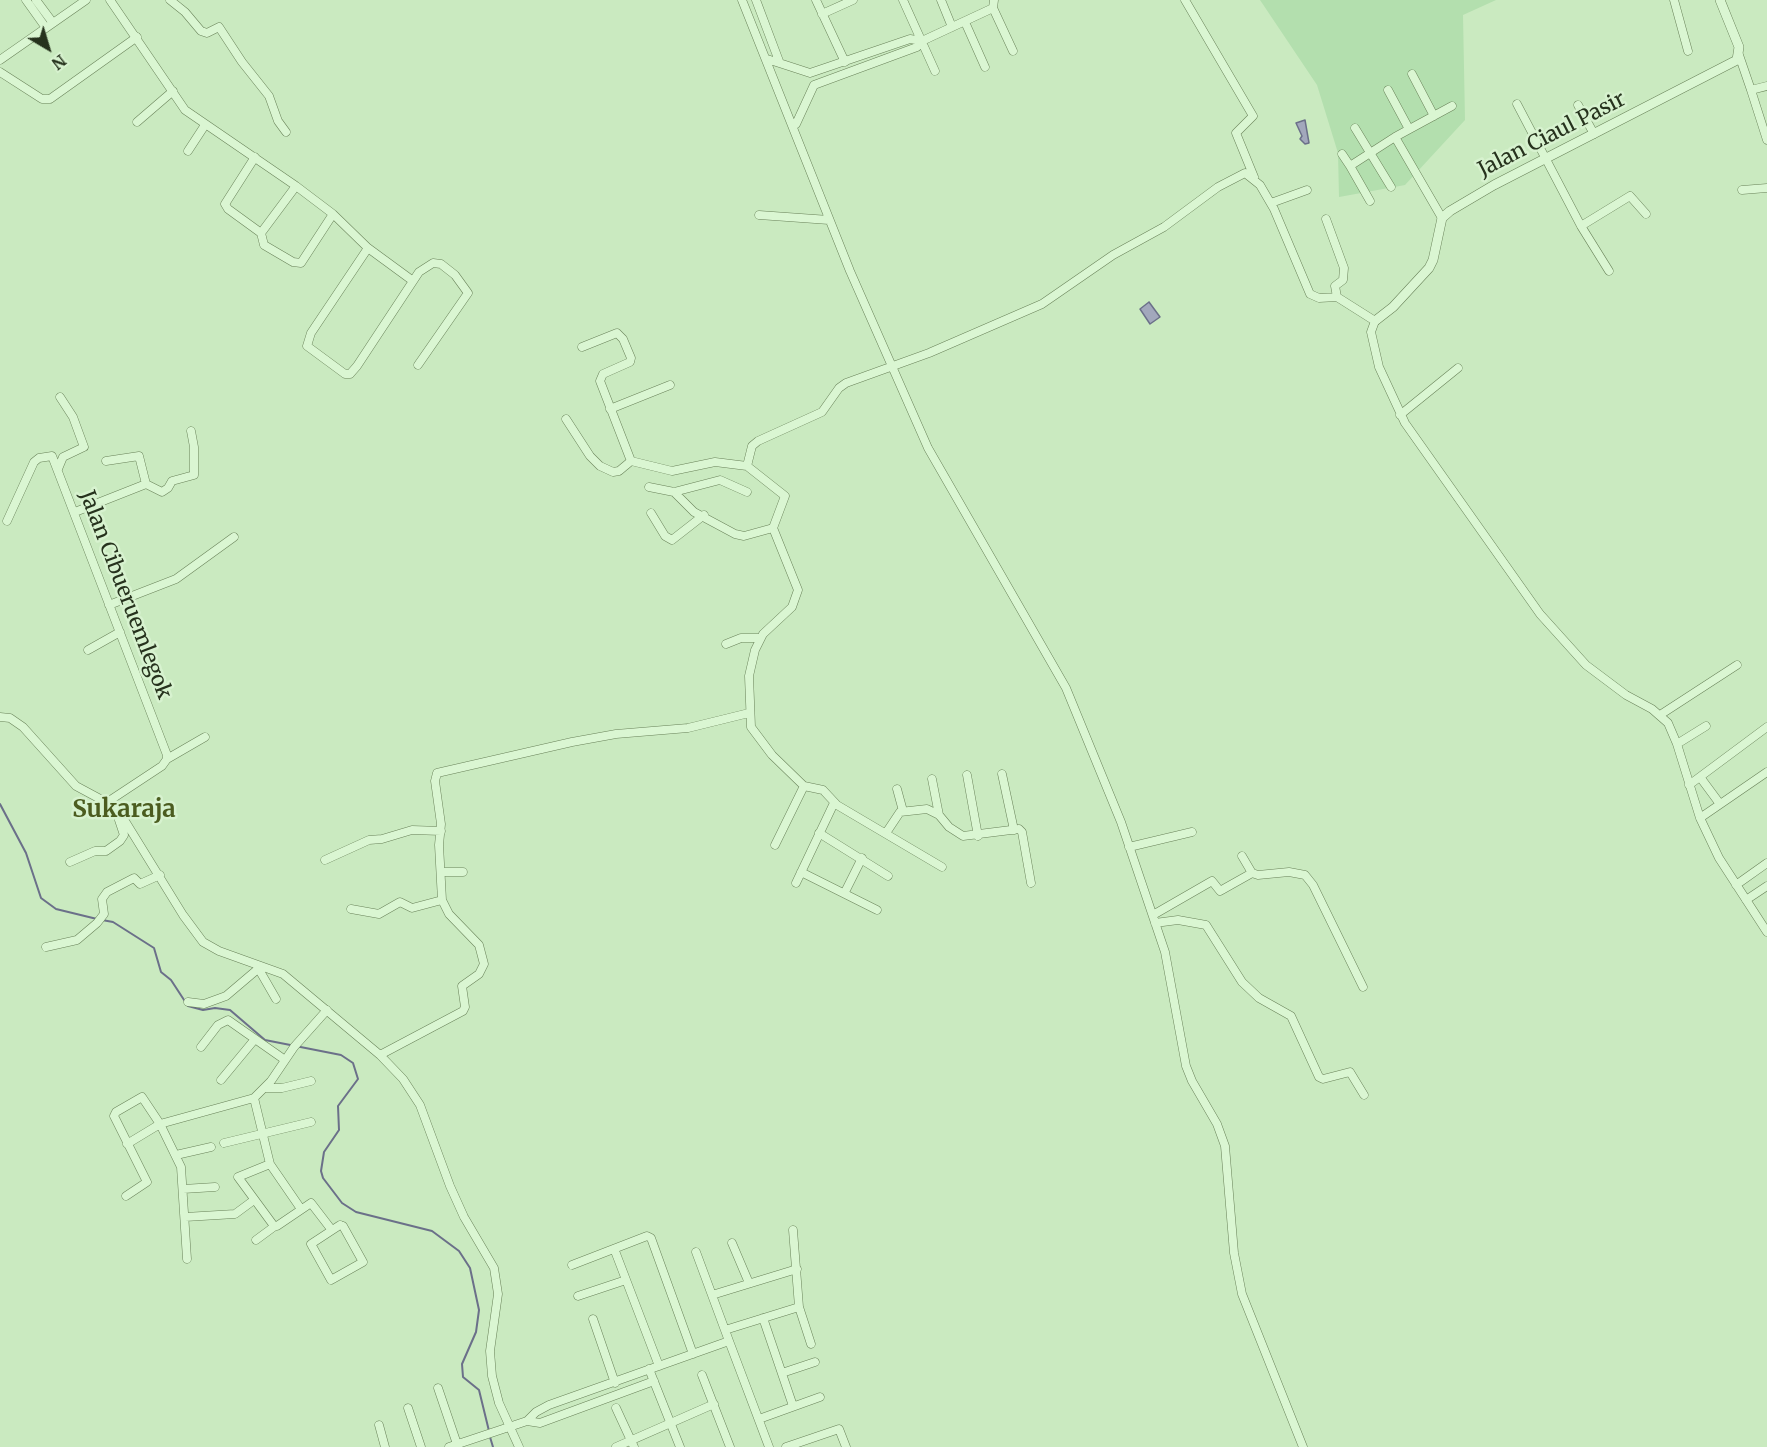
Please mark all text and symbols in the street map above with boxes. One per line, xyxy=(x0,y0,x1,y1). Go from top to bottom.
north arrow xyxy=(18,18,78,78)
text: N xyxy=(48,50,70,74)
street label: Jalan Ciaul Pasir xyxy=(1474,87,1630,183)
street label: Jalan Cibueruemlegok xyxy=(74,487,176,703)
district label: Sukaraja xyxy=(72,796,176,824)

